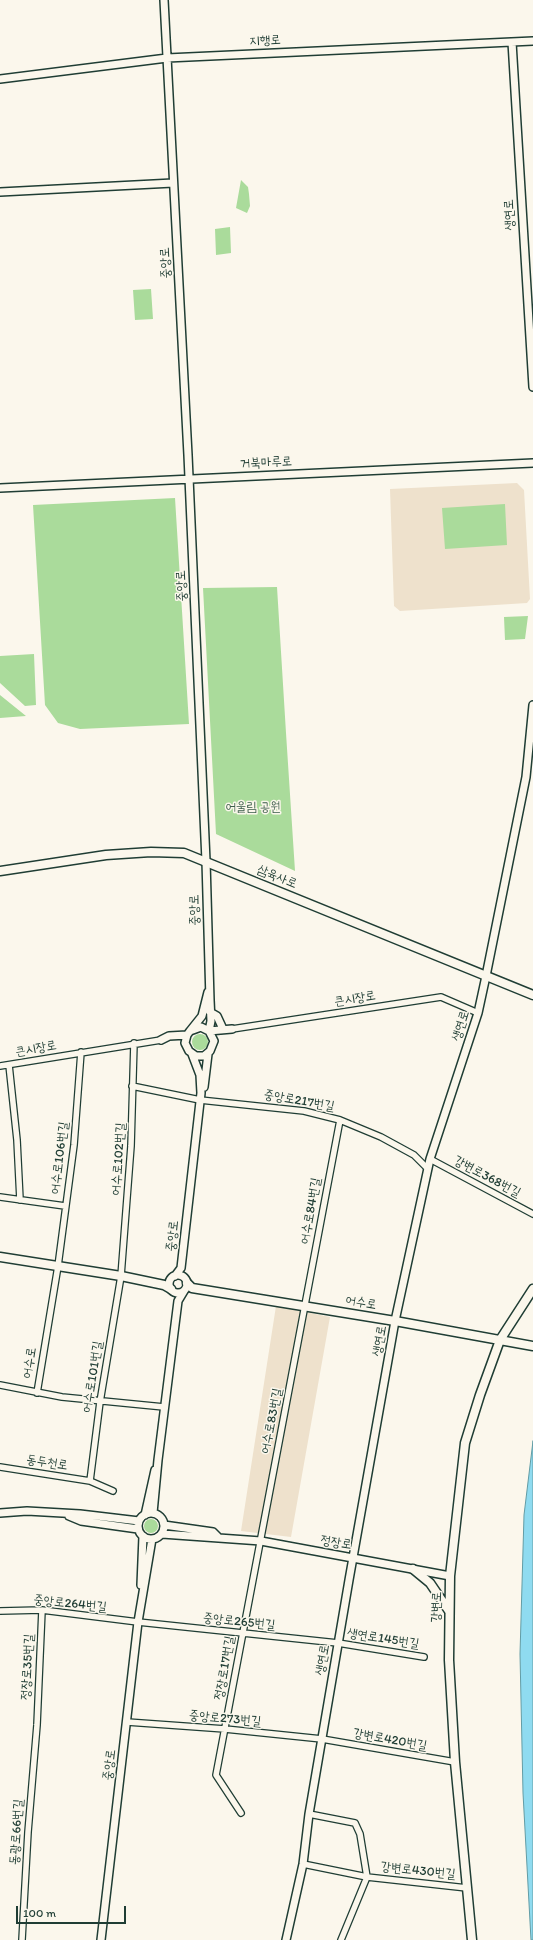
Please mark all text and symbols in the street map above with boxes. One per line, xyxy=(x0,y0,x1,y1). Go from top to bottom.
street label: 지행로 xyxy=(249,32,281,50)
street label: 생연로 xyxy=(501,199,519,231)
street label: 중앙로 xyxy=(157,247,175,279)
street label: 거북마루로 xyxy=(239,454,293,472)
street label: 중앙로 xyxy=(173,570,191,602)
park label: 어울림 공원 xyxy=(225,800,281,816)
street label: 삼육사로 xyxy=(255,862,299,892)
street label: 중앙로 xyxy=(187,894,203,926)
street label: 큰시장로 xyxy=(333,988,377,1010)
street label: 생연로 xyxy=(449,1009,473,1043)
street label: 큰시장로 xyxy=(14,1038,58,1060)
street label: 중앙로217번길 xyxy=(262,1087,336,1115)
street label: 어수로106번길 xyxy=(48,1121,72,1195)
street label: 어수로102번길 xyxy=(109,1122,129,1196)
street label: 강변로368번길 xyxy=(451,1153,523,1201)
street label: 어수로84번길 xyxy=(297,1177,325,1245)
street label: 중앙로 xyxy=(164,1220,182,1252)
street label: 어수로 xyxy=(344,1293,378,1313)
street label: 생연로 xyxy=(370,1324,390,1358)
street label: 어수로101번길 xyxy=(80,1340,106,1414)
street label: 어수로 xyxy=(20,1346,40,1380)
street label: 어수로83번길 xyxy=(258,1387,286,1455)
street label: 동두천로 xyxy=(25,1452,69,1474)
street label: 정장로 xyxy=(319,1533,353,1553)
street label: 강변로 xyxy=(429,1591,445,1623)
street label: 중앙로264번길 xyxy=(32,1592,108,1616)
street label: 중앙로265번길 xyxy=(202,1610,276,1634)
street label: 생연로145번길 xyxy=(346,1626,420,1652)
street label: 정장로35번길 xyxy=(18,1634,38,1700)
street label: 정장로17번길 xyxy=(212,1635,238,1701)
street label: 생연로 xyxy=(313,1643,333,1677)
street label: 중앙로273번길 xyxy=(188,1708,262,1730)
street label: 강변로420번길 xyxy=(352,1726,428,1754)
street label: 중앙로 xyxy=(100,1748,120,1782)
street label: 동광로66번길 xyxy=(7,1799,27,1865)
street label: 강변로430번길 xyxy=(380,1859,456,1883)
scale bar xyxy=(18,1898,128,1924)
text: 100 m xyxy=(23,1906,56,1920)

